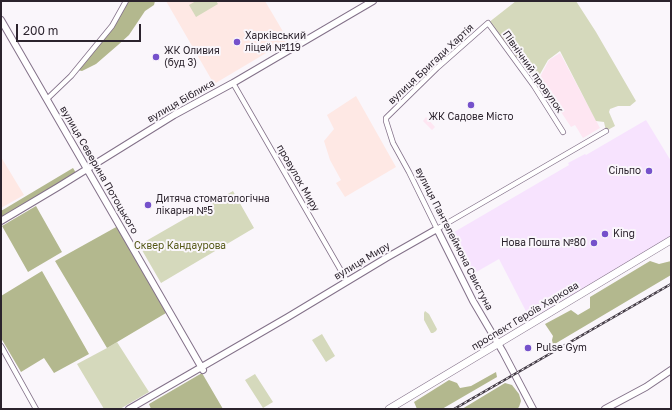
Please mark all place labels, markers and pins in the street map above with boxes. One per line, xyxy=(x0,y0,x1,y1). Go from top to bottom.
place label: Харківський ліцей №119 xyxy=(245,30,306,54)
marker: Харківський ліцей №119 xyxy=(232,37,242,47)
place label: ЖК Оливия (буд 3) xyxy=(164,45,220,68)
marker: ЖК Оливия (буд 3) xyxy=(151,52,161,62)
marker: ЖК Садове Місто xyxy=(466,100,476,110)
place label: ЖК Садове Місто xyxy=(428,111,514,123)
place label: Сільпо xyxy=(608,165,641,177)
marker: Сільпо xyxy=(644,166,654,176)
place label: Дитяча стоматологiчна лiкарня №5 xyxy=(156,193,270,216)
marker: Дитяча стоматологiчна лiкарня №5 xyxy=(143,200,153,210)
place label: King xyxy=(613,228,635,240)
marker: King xyxy=(600,229,610,239)
place label: Нова Пошта №80 xyxy=(501,237,586,249)
marker: Нова Пошта №80 xyxy=(589,238,599,248)
place label: Pulse Gym xyxy=(536,342,587,354)
marker: Pulse Gym xyxy=(523,343,533,353)

